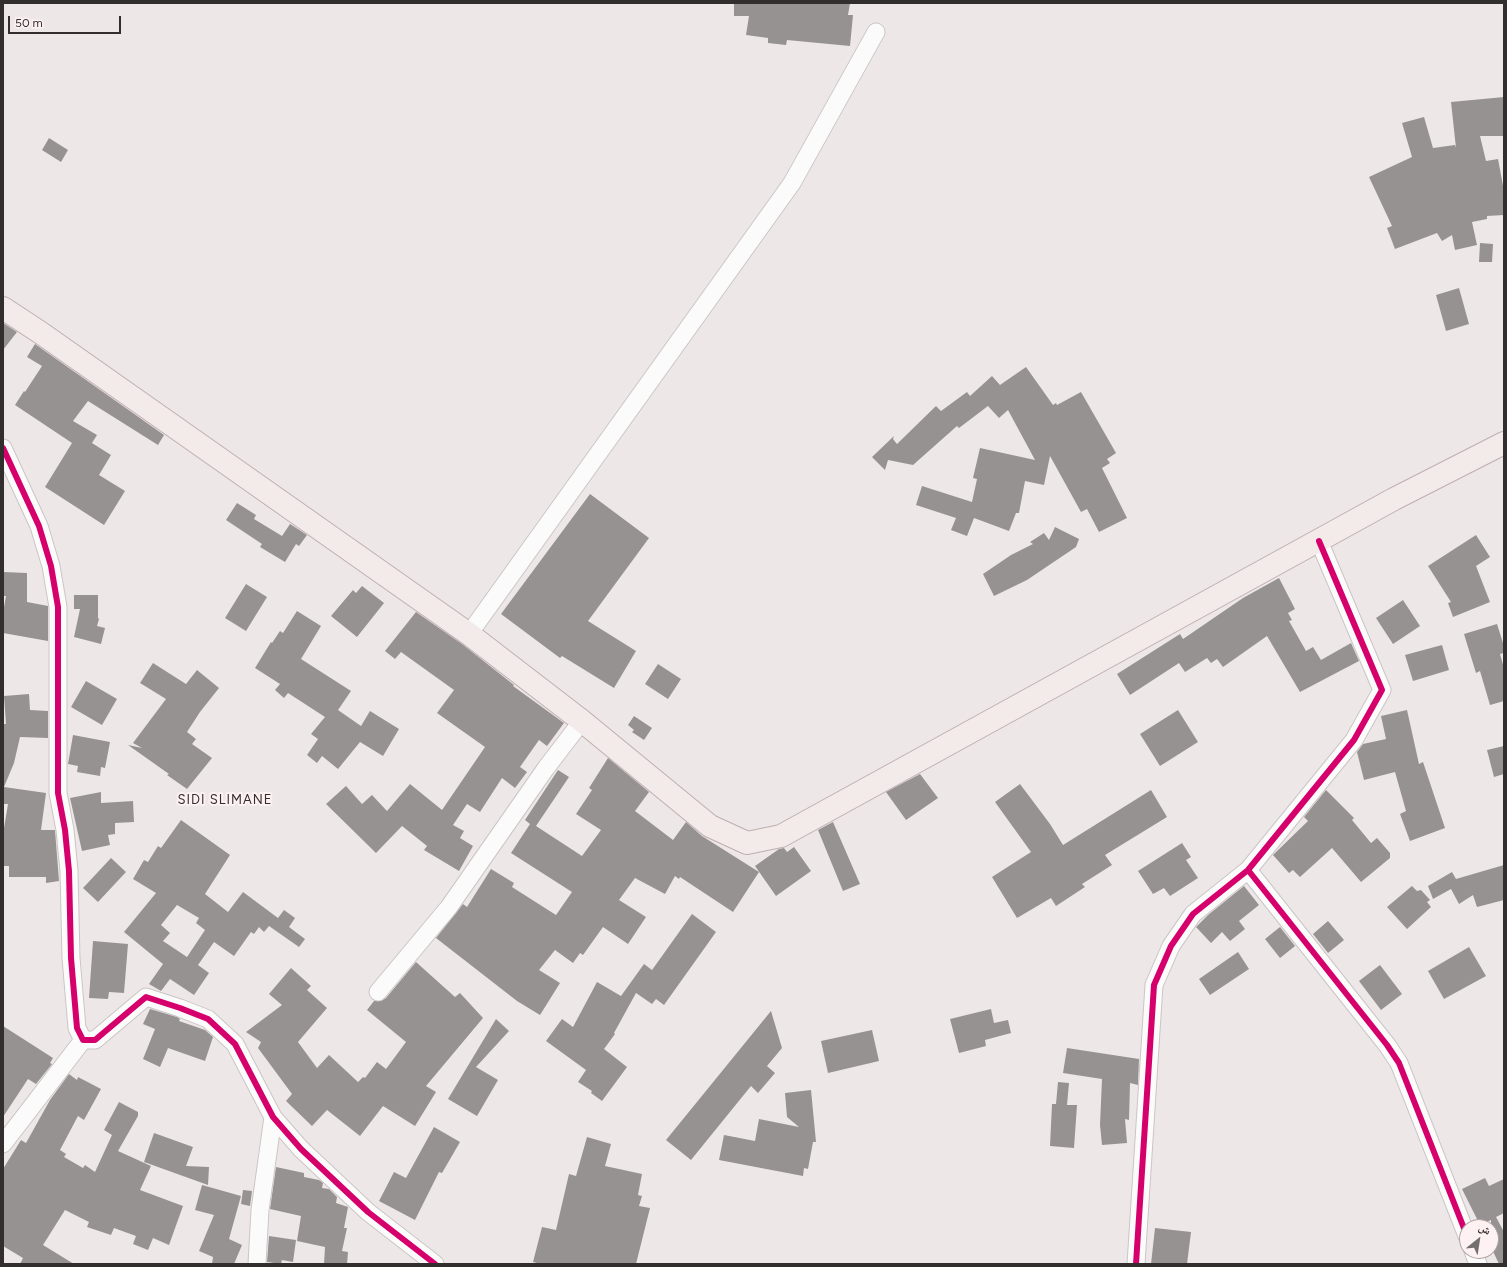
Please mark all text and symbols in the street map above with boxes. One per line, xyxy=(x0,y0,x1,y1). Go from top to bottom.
scale bar xyxy=(10,8,123,34)
text: 50 m xyxy=(15,16,43,30)
district label: SIDI SLIMANE xyxy=(177,792,273,808)
north arrow xyxy=(1459,1219,1499,1259)
text: ش xyxy=(1476,1220,1493,1238)

